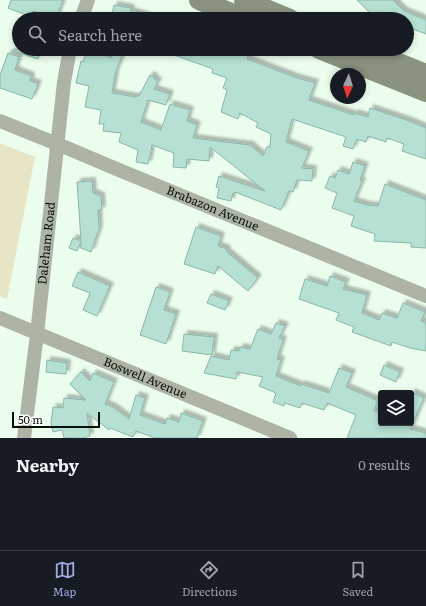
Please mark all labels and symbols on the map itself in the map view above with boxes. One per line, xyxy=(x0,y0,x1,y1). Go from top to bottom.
north arrow xyxy=(330,68,366,104)
street label: Brabazon Avenue xyxy=(164,180,262,235)
street label: Daleham Road xyxy=(32,200,59,286)
street label: Boswell Avenue xyxy=(101,352,190,402)
scale bar xyxy=(12,410,100,429)

